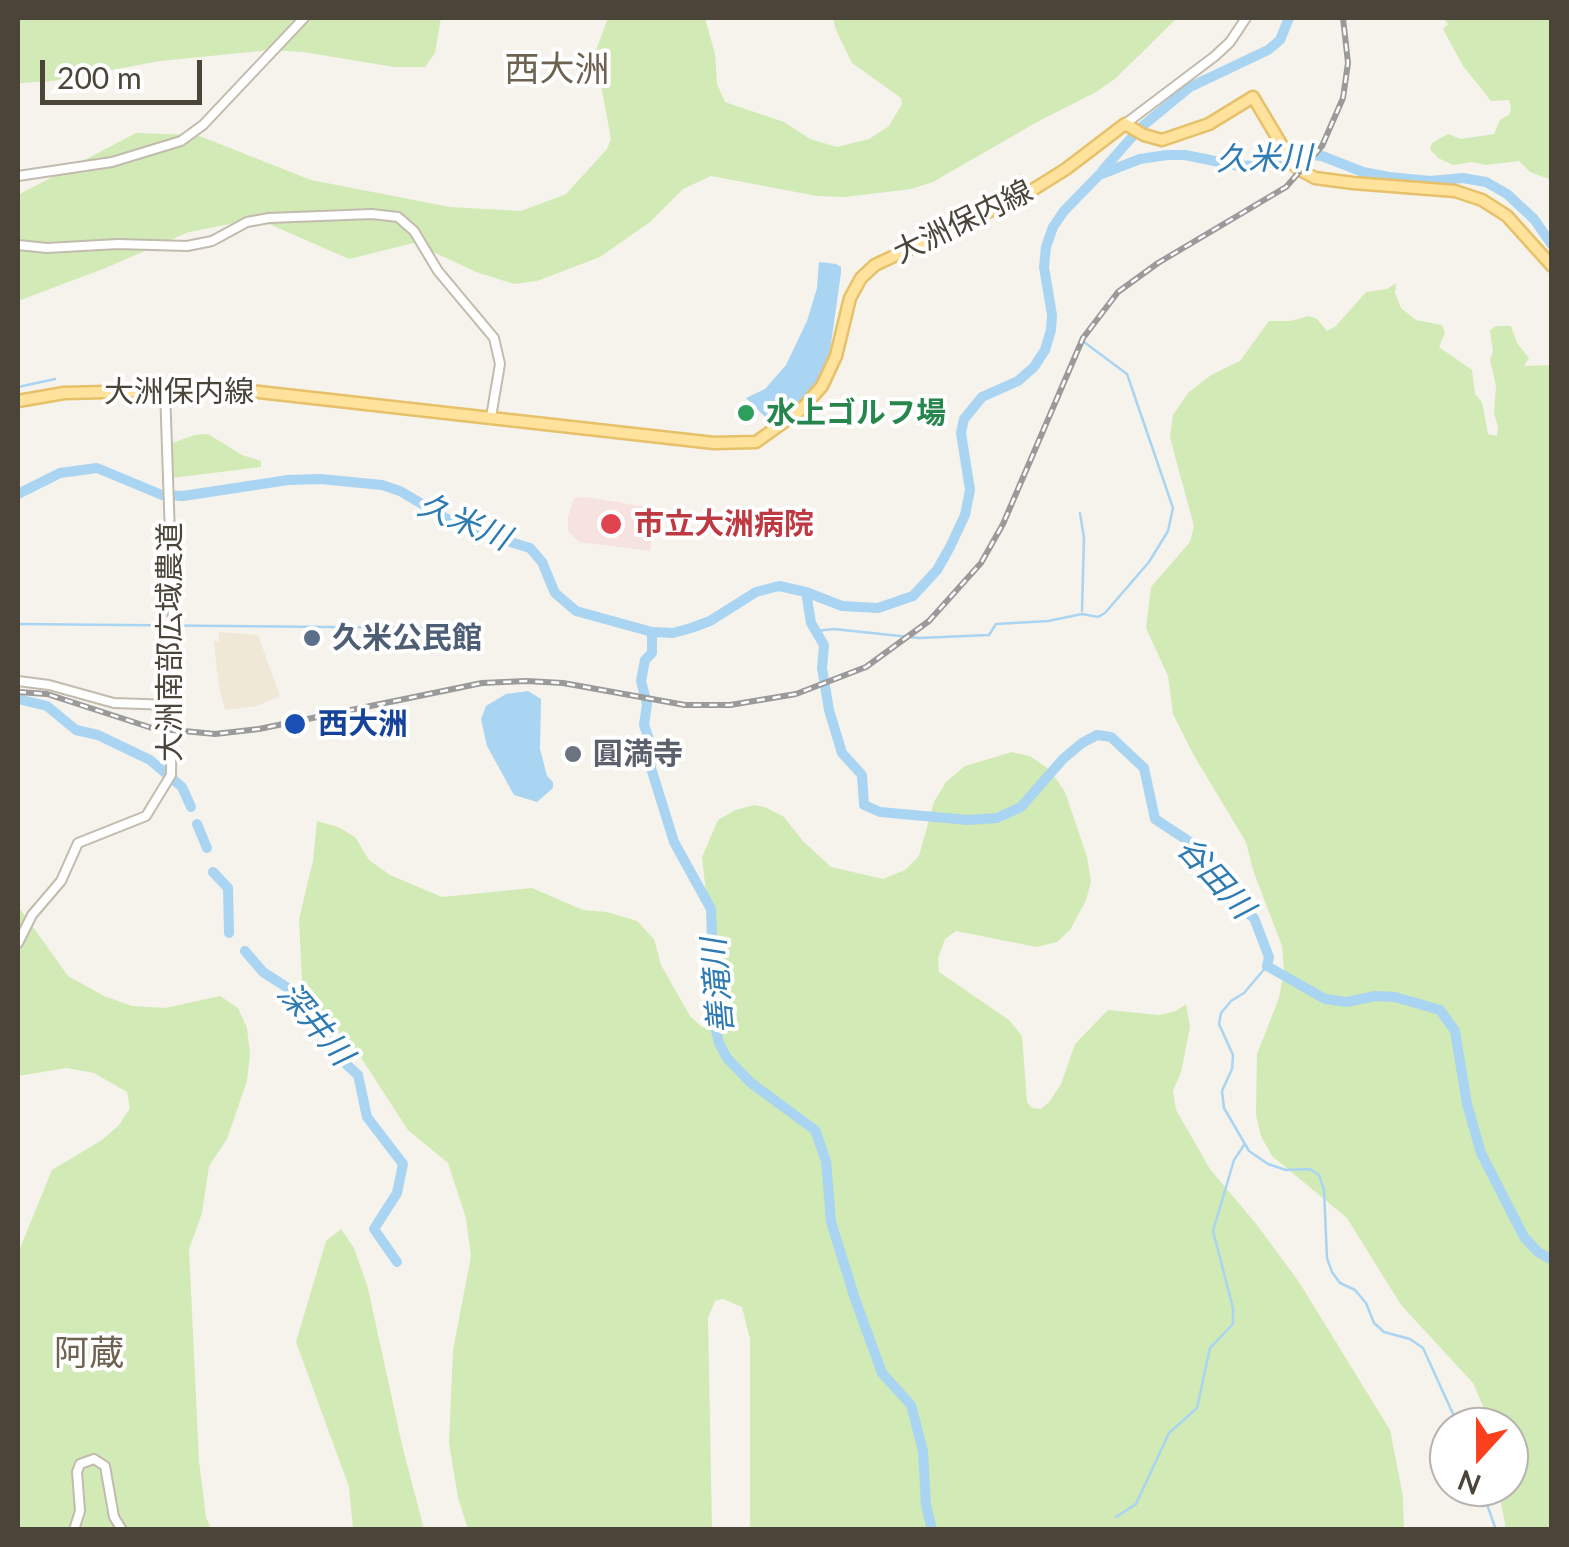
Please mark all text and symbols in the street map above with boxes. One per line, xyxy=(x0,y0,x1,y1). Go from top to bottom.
scale bar xyxy=(45,40,208,102)
district label: 西大洲 xyxy=(505,49,609,91)
text: 200 m xyxy=(57,59,142,95)
water label: 久米川 xyxy=(1216,139,1312,179)
street label: 大洲保内線 xyxy=(888,173,1038,271)
street label: 大洲保内線 xyxy=(104,374,254,410)
place label: 水上ゴルフ場 xyxy=(766,395,946,431)
marker: 水上ゴルフ場 xyxy=(735,402,757,424)
water label: 久米川 xyxy=(412,486,516,558)
place label: 市立大洲病院 xyxy=(634,506,814,542)
marker: 市立大洲病院 xyxy=(598,511,624,537)
street label: 大洲南部広域農道 xyxy=(152,522,188,762)
place label: 久米公民館 xyxy=(332,620,482,656)
marker: 久米公民館 xyxy=(301,627,323,649)
place label: 西大洲 xyxy=(318,706,408,742)
marker: 西大洲 xyxy=(282,711,308,737)
place label: 圓満寺 xyxy=(593,736,683,772)
marker: 圓満寺 xyxy=(562,743,584,765)
water label: 谷田川 xyxy=(1169,829,1261,927)
water label: 善滝川 xyxy=(695,937,741,1035)
water label: 深井川 xyxy=(269,975,361,1073)
district label: 阿蔵 xyxy=(54,1333,124,1375)
north arrow xyxy=(1429,1407,1529,1507)
text: N xyxy=(1453,1463,1485,1503)

